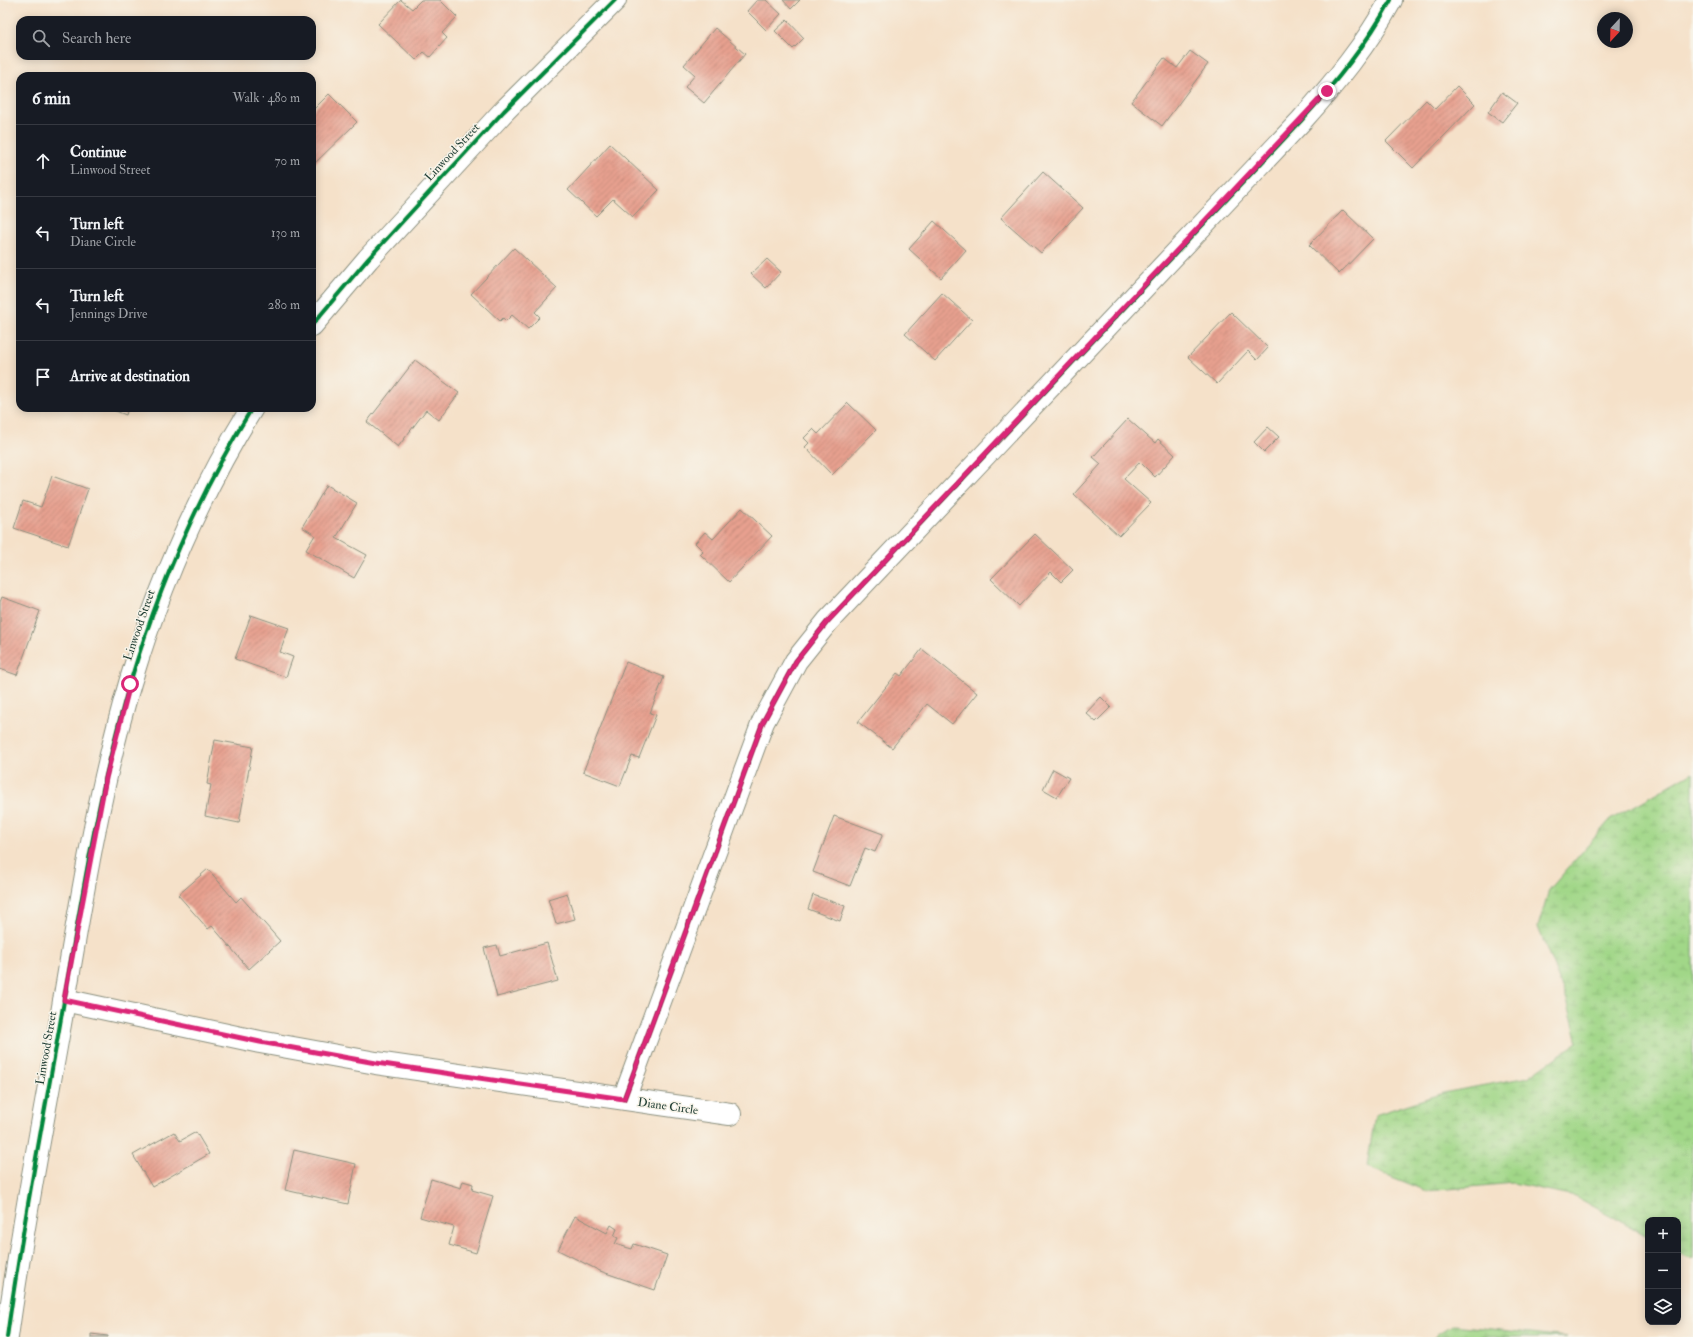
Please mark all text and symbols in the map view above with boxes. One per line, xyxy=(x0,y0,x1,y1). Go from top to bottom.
north arrow xyxy=(1597,12,1633,48)
search box xyxy=(16,16,316,60)
icon: search xyxy=(30,27,52,49)
text: Search here xyxy=(62,29,131,48)
route end xyxy=(1318,82,1336,100)
text: 6 min xyxy=(32,88,71,109)
text: Walk · 480 m xyxy=(232,90,300,106)
street label: Linwood Street xyxy=(422,120,483,185)
text: Continue xyxy=(70,143,126,162)
icon: ahead xyxy=(32,150,54,172)
text: 70 m xyxy=(275,153,300,169)
text: Linwood Street xyxy=(70,162,150,178)
text: Turn left xyxy=(70,215,124,234)
icon: left xyxy=(32,222,54,244)
text: 130 m xyxy=(271,225,300,241)
text: Diane Circle xyxy=(70,234,136,250)
text: Turn left xyxy=(70,287,124,306)
icon: left xyxy=(32,294,54,316)
text: 280 m xyxy=(268,297,300,313)
text: Jennings Drive xyxy=(70,306,147,322)
icon: arrive xyxy=(32,366,54,388)
text: Arrive at destination xyxy=(70,367,190,386)
street label: Linwood Street xyxy=(120,588,159,663)
route start xyxy=(121,675,139,693)
street label: Linwood Street xyxy=(33,1010,60,1086)
street label: Diane Circle xyxy=(637,1095,699,1118)
map controls xyxy=(1645,1217,1681,1325)
button: + xyxy=(1645,1217,1681,1253)
button: − xyxy=(1645,1253,1681,1289)
button: layers xyxy=(1645,1289,1681,1325)

